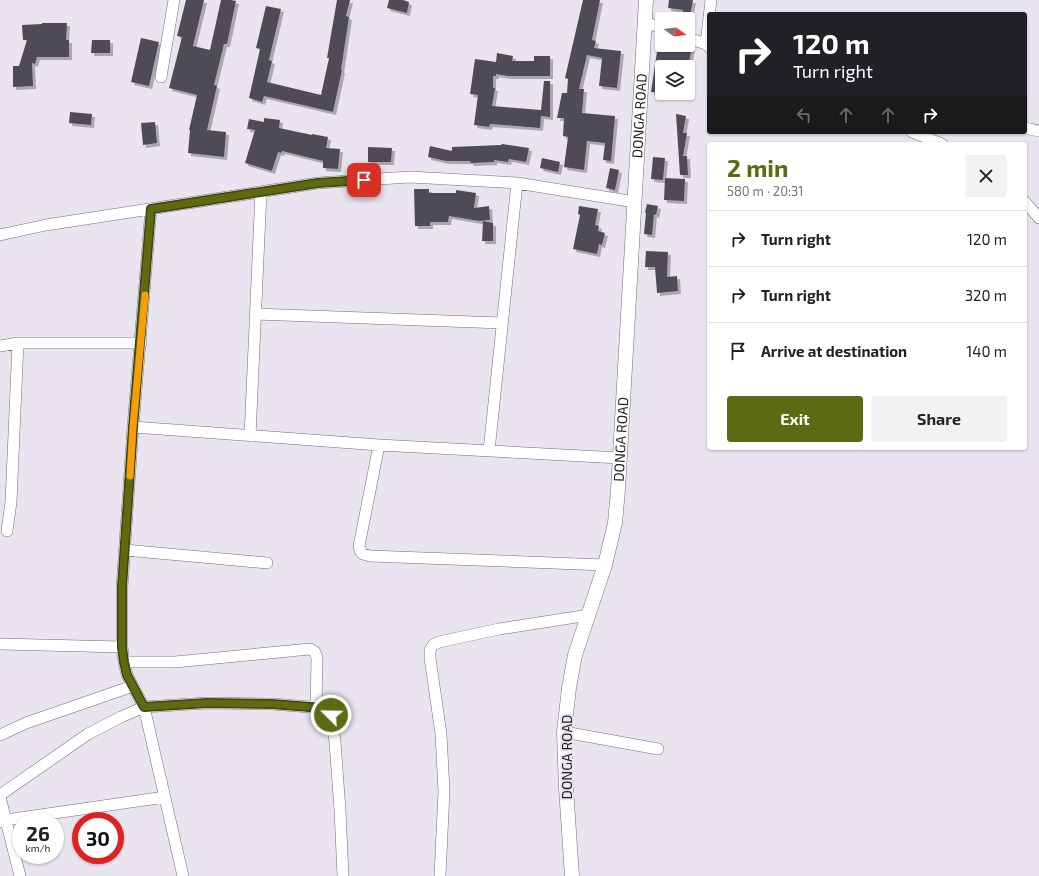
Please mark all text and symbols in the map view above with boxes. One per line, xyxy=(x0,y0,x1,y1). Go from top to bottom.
north arrow xyxy=(655,12,695,52)
map controls xyxy=(655,12,695,100)
text: 120 m xyxy=(793,26,870,60)
icon: right xyxy=(727,28,779,80)
button: layers xyxy=(655,60,695,100)
text: Turn right xyxy=(793,60,873,82)
street label: DONGA ROAD xyxy=(628,73,650,159)
icon: left xyxy=(793,104,815,126)
icon: ahead xyxy=(835,104,857,126)
icon: ahead xyxy=(877,104,899,126)
icon: right xyxy=(919,104,941,126)
text: 2 min xyxy=(727,153,788,182)
button: close xyxy=(965,155,1007,197)
pin xyxy=(347,163,381,197)
icon: arrive xyxy=(353,169,375,191)
text: 580 m · 20:31 xyxy=(727,183,803,199)
icon: right xyxy=(727,228,749,250)
text: Turn right xyxy=(761,230,831,248)
text: 120 m xyxy=(967,230,1007,248)
icon: right xyxy=(727,284,749,306)
text: Turn right xyxy=(761,286,831,304)
text: 320 m xyxy=(965,286,1007,304)
icon: arrive xyxy=(727,340,749,362)
text: Arrive at destination xyxy=(761,342,907,360)
text: 140 m xyxy=(966,342,1007,360)
street label: DONGA ROAD xyxy=(609,396,631,482)
button: Exit xyxy=(727,396,863,442)
button: Share xyxy=(871,396,1007,442)
position arrow xyxy=(310,694,352,736)
street label: DONGA ROAD xyxy=(558,715,575,799)
speed limit sign: 30 xyxy=(72,812,124,864)
text: 26 xyxy=(26,821,50,845)
text: km/h xyxy=(26,842,50,854)

